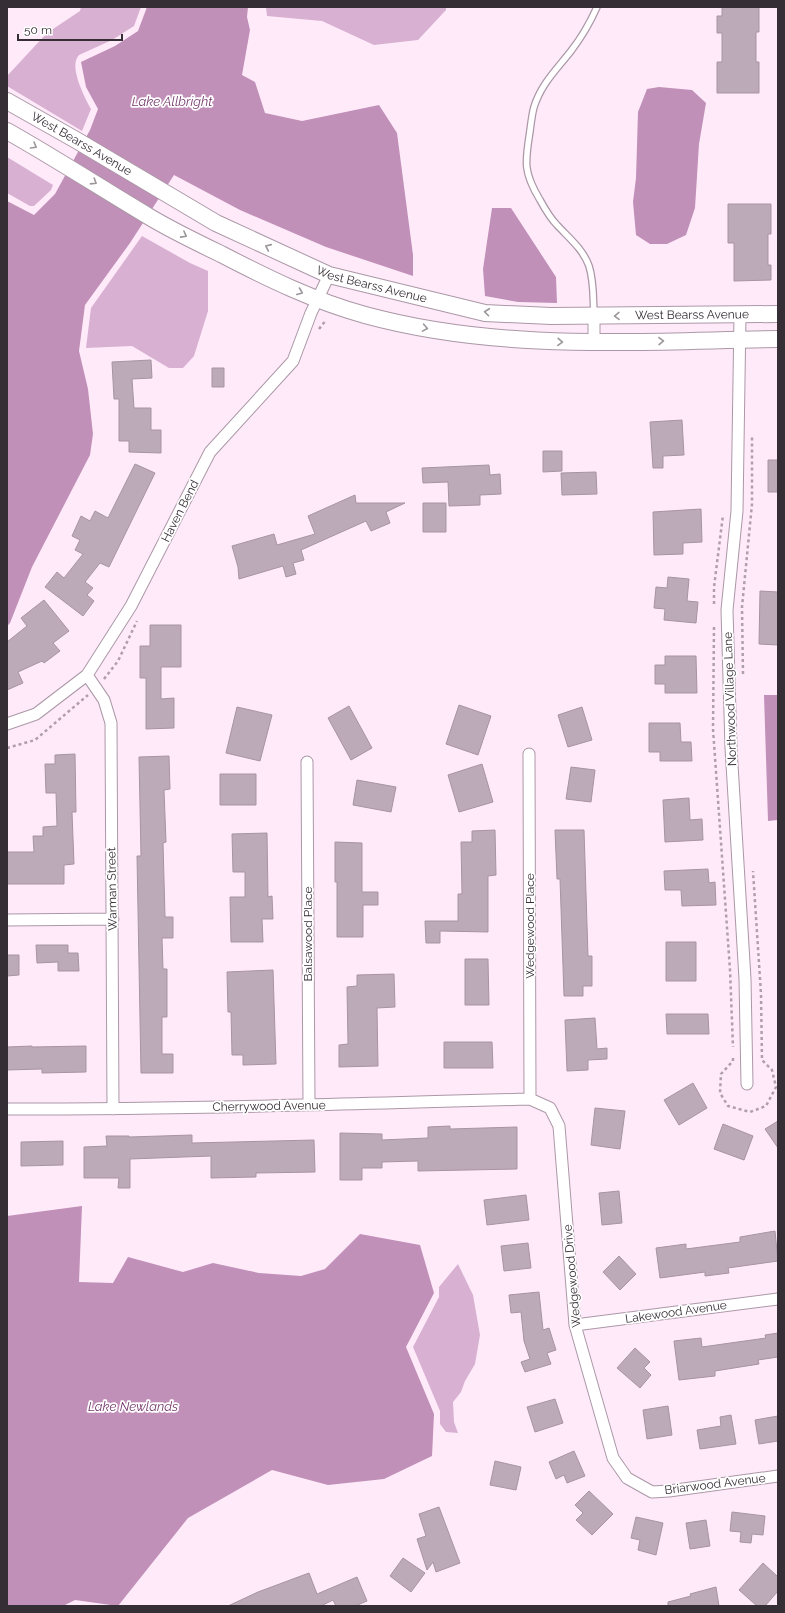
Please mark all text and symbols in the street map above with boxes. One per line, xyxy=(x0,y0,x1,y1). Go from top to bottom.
scale bar xyxy=(18,16,122,42)
text: 50 m xyxy=(24,23,52,37)
water label: Lake Allbright xyxy=(132,94,213,109)
street label: West Bearss Avenue xyxy=(29,109,134,179)
one-way arrow xyxy=(30,142,37,149)
one-way arrow xyxy=(90,178,97,185)
one-way arrow xyxy=(180,230,187,238)
one-way arrow xyxy=(265,244,272,252)
street label: West Bearss Avenue xyxy=(314,263,428,306)
one-way arrow xyxy=(297,288,304,296)
street label: West Bearss Avenue xyxy=(635,307,749,322)
one-way arrow xyxy=(484,308,490,317)
one-way arrow xyxy=(614,312,620,320)
one-way arrow xyxy=(422,323,428,332)
one-way arrow xyxy=(658,337,664,345)
one-way arrow xyxy=(557,338,563,346)
street label: Haven Bend xyxy=(158,478,202,544)
street label: Northwood Village Lane xyxy=(721,632,739,766)
street label: Warman Street xyxy=(104,847,120,931)
street label: Wedgewood Place xyxy=(523,873,537,979)
street label: Balsawood Place xyxy=(301,886,315,982)
street label: Cherrywood Avenue xyxy=(212,1098,326,1114)
street label: Wedgewood Drive xyxy=(561,1224,583,1328)
street label: Lakewood Avenue xyxy=(624,1298,728,1326)
water label: Lake Newlands xyxy=(88,1399,178,1414)
street label: Briarwood Avenue xyxy=(664,1471,766,1497)

